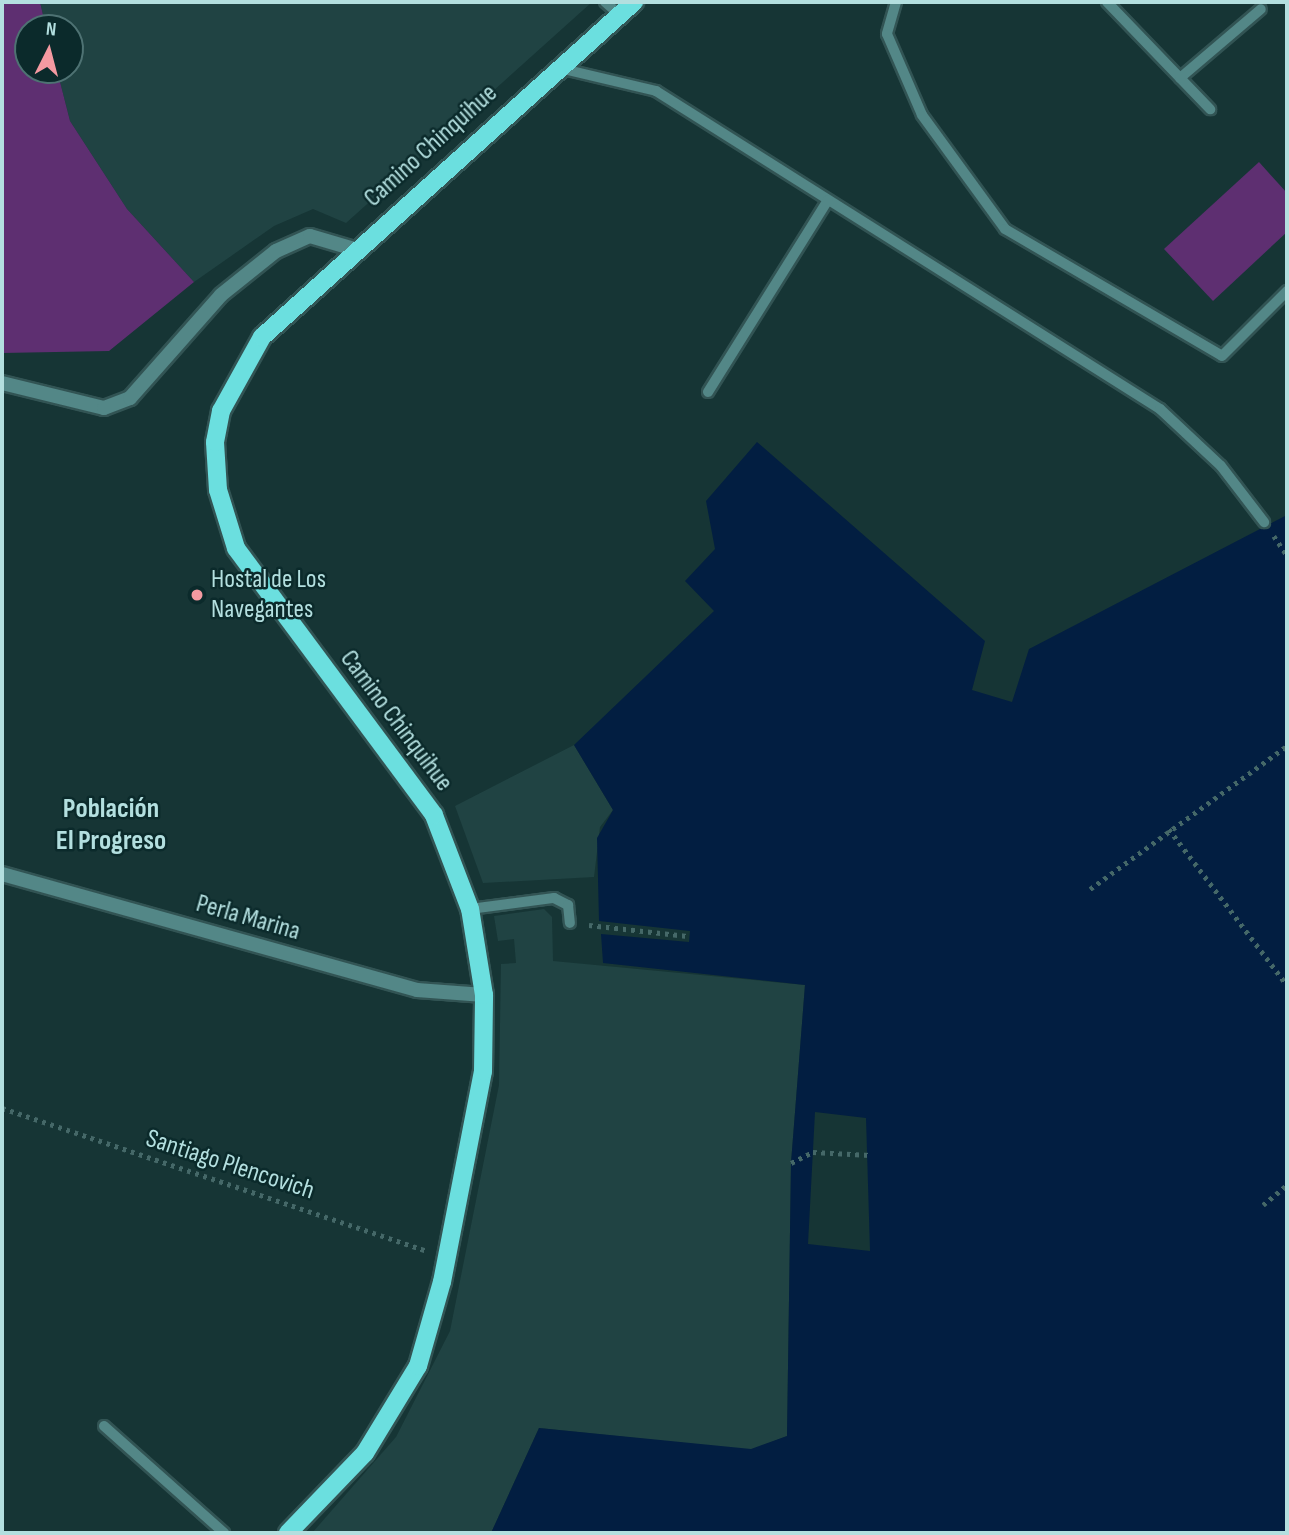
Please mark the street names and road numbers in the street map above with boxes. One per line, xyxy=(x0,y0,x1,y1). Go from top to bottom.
street label: Camino Chinquihue xyxy=(358,78,504,214)
street label: Camino Chinquihue xyxy=(333,644,459,798)
street label: Perla Marina xyxy=(192,888,304,948)
street label: Santiago Plencovich xyxy=(142,1123,318,1207)

